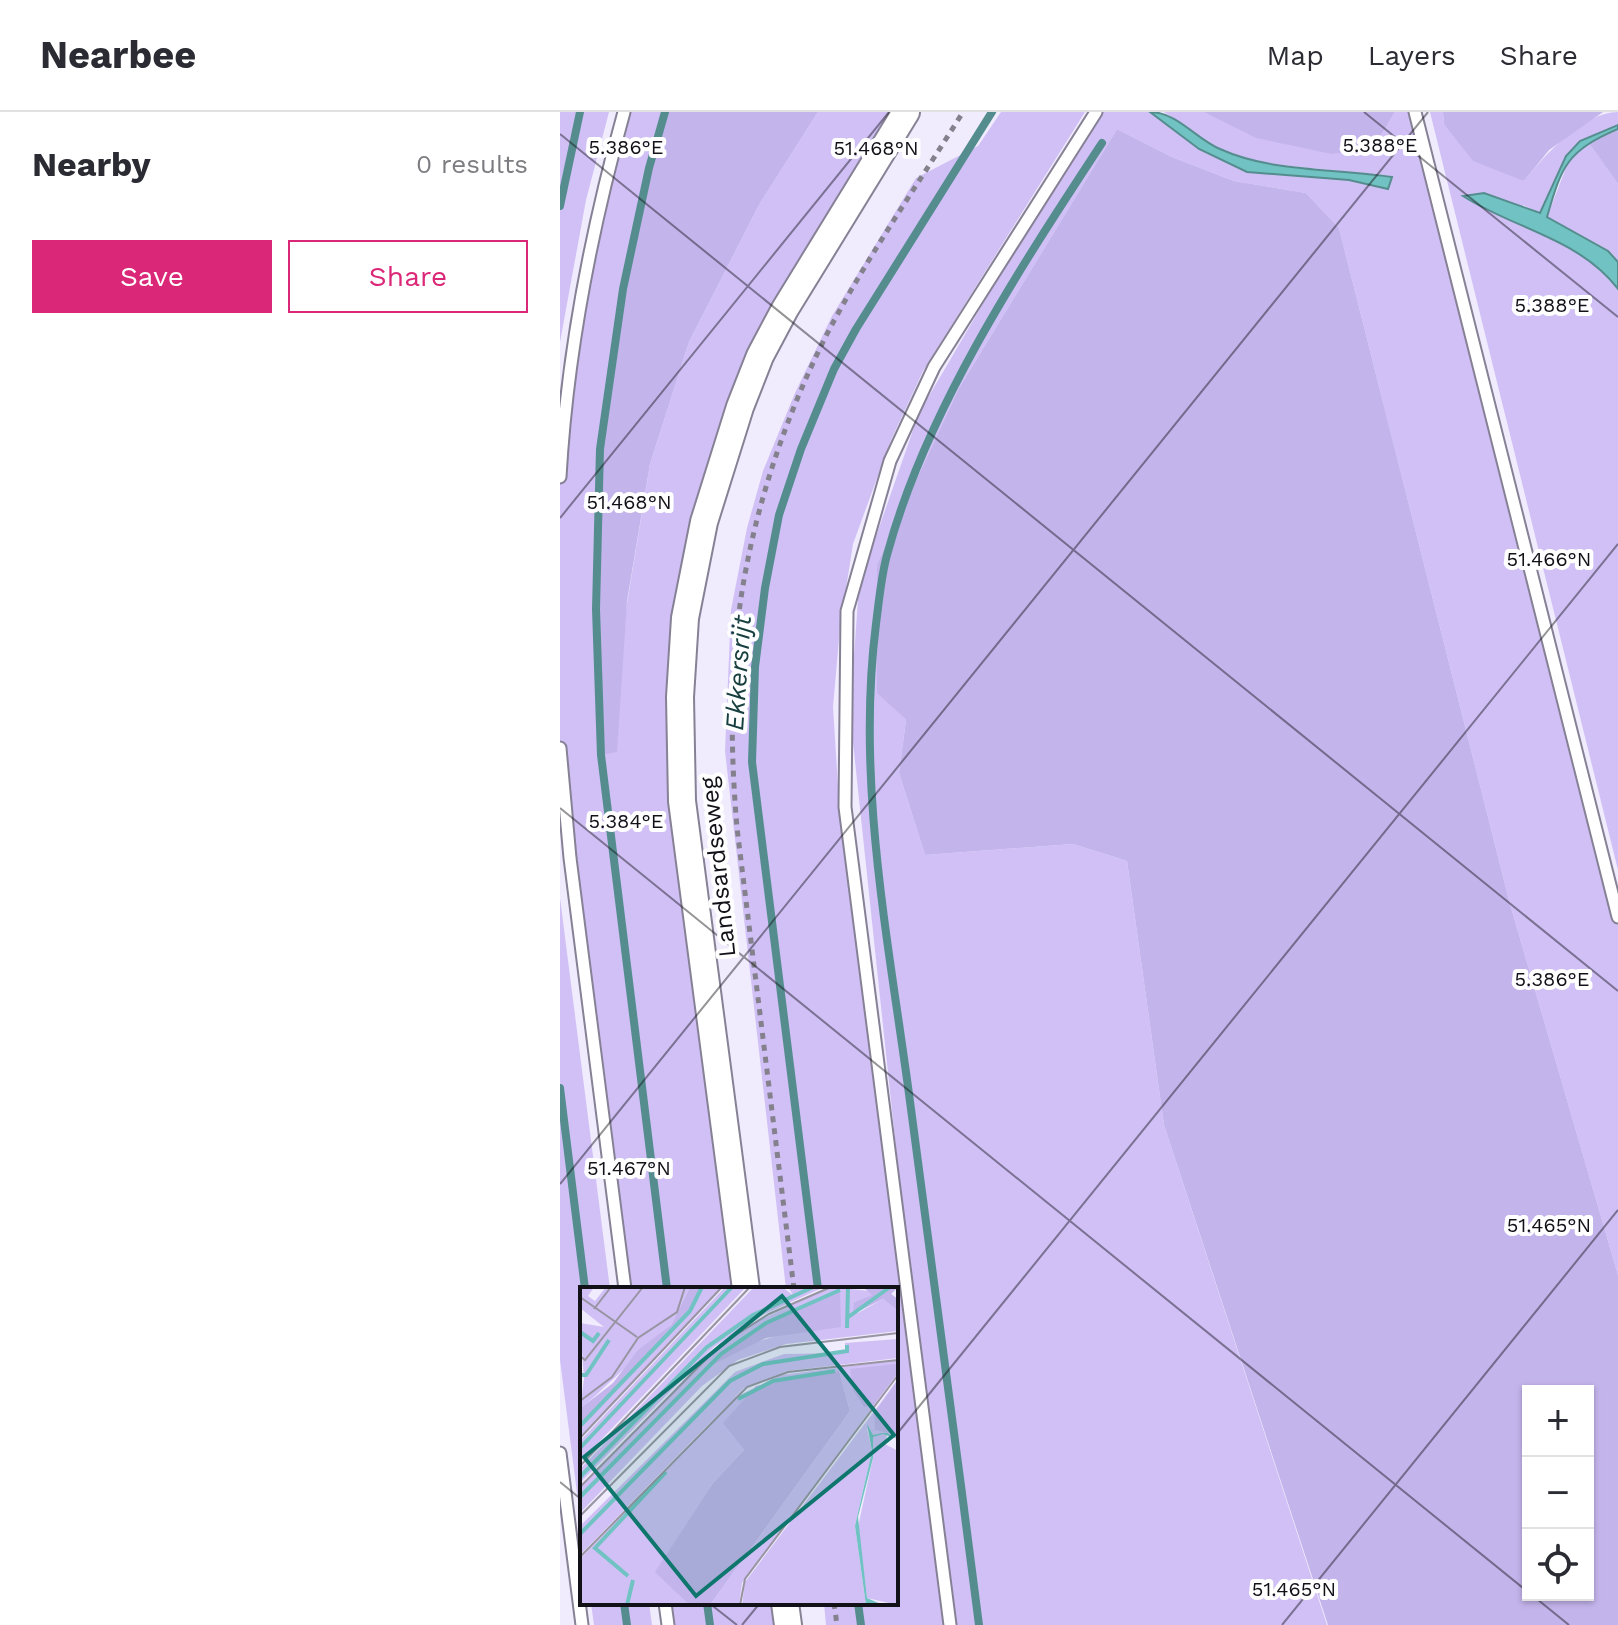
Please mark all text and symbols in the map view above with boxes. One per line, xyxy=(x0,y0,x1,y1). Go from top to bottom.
text: Nearbee xyxy=(40,33,196,77)
text: Map xyxy=(1267,39,1324,72)
text: Layers xyxy=(1368,39,1456,72)
text: Share xyxy=(1500,39,1578,72)
text: 5.388°E xyxy=(1342,133,1418,157)
text: 5.386°E xyxy=(588,135,664,159)
text: 51.468°N xyxy=(833,136,919,160)
text: Nearby xyxy=(32,144,151,184)
text: 0 results xyxy=(416,149,528,179)
button: Save xyxy=(32,240,272,313)
button: Share xyxy=(288,240,528,313)
text: 5.388°E xyxy=(1514,293,1590,317)
text: 51.468°N xyxy=(586,490,672,514)
text: 51.466°N xyxy=(1507,547,1591,571)
water label: Ekkersrijt xyxy=(719,614,757,732)
street label: Landsardseweg xyxy=(695,775,741,958)
text: 5.384°E xyxy=(588,809,664,833)
text: 5.386°E xyxy=(1514,967,1590,991)
text: 51.467°N xyxy=(587,1156,671,1180)
text: 51.465°N xyxy=(1507,1213,1591,1237)
inset map xyxy=(580,1287,898,1605)
map controls xyxy=(1522,1385,1594,1601)
button: + xyxy=(1522,1385,1594,1457)
button: − xyxy=(1522,1457,1594,1529)
button: locate xyxy=(1522,1529,1594,1601)
text: 51.465°N xyxy=(1252,1577,1336,1601)

